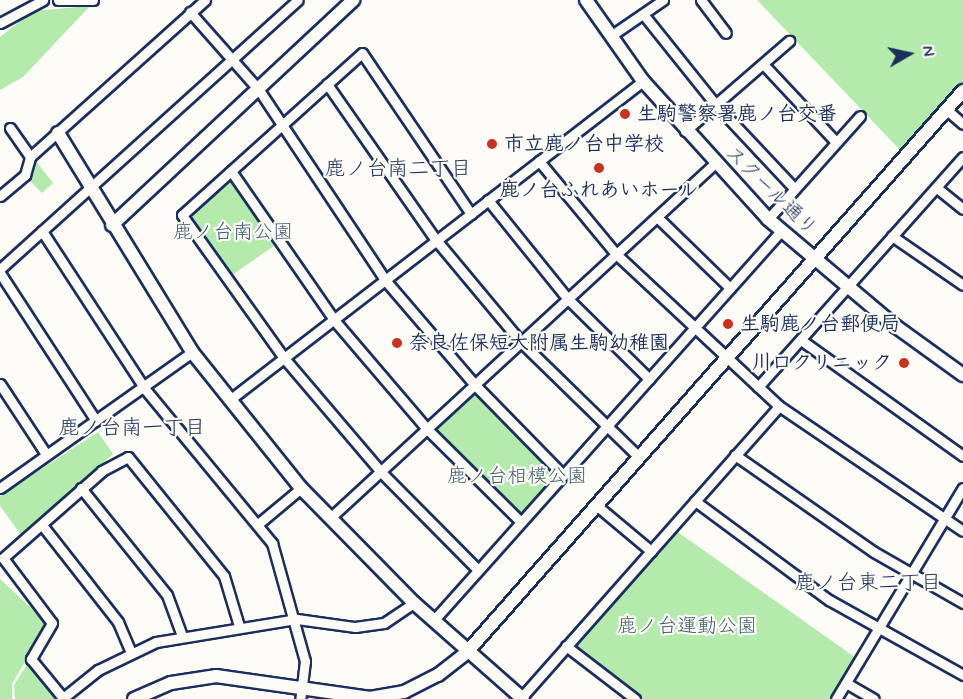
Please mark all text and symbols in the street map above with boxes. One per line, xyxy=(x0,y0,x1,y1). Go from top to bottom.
north arrow xyxy=(879,24,939,84)
text: N xyxy=(916,44,938,58)
place label: 生駒警察署鹿ノ台交番 xyxy=(637,102,837,126)
marker: 生駒警察署鹿ノ台交番 xyxy=(618,107,632,121)
place label: 市立鹿ノ台中学校 xyxy=(504,132,664,156)
marker: 市立鹿ノ台中学校 xyxy=(485,137,499,151)
street label: スクール通り xyxy=(720,141,822,241)
district label: 鹿ノ台南二丁目 xyxy=(325,156,471,182)
marker: 鹿ノ台ふれあいホール xyxy=(592,161,606,175)
place label: 鹿ノ台ふれあいホール xyxy=(499,178,699,202)
park label: 鹿ノ台南公園 xyxy=(173,220,293,244)
place label: 生駒鹿ノ台郵便局 xyxy=(740,312,900,336)
marker: 生駒鹿ノ台郵便局 xyxy=(721,317,735,331)
place label: 奈良佐保短大附属生駒幼稚園 xyxy=(409,331,669,355)
marker: 奈良佐保短大附属生駒幼稚園 xyxy=(390,336,404,350)
place label: 川口クリニック xyxy=(752,351,892,375)
marker: 川口クリニック xyxy=(897,356,911,370)
district label: 鹿ノ台南一丁目 xyxy=(59,415,205,441)
park label: 鹿ノ台相模公園 xyxy=(447,464,587,488)
district label: 鹿ノ台東二丁目 xyxy=(795,570,941,596)
park label: 鹿ノ台運動公園 xyxy=(617,614,757,638)

